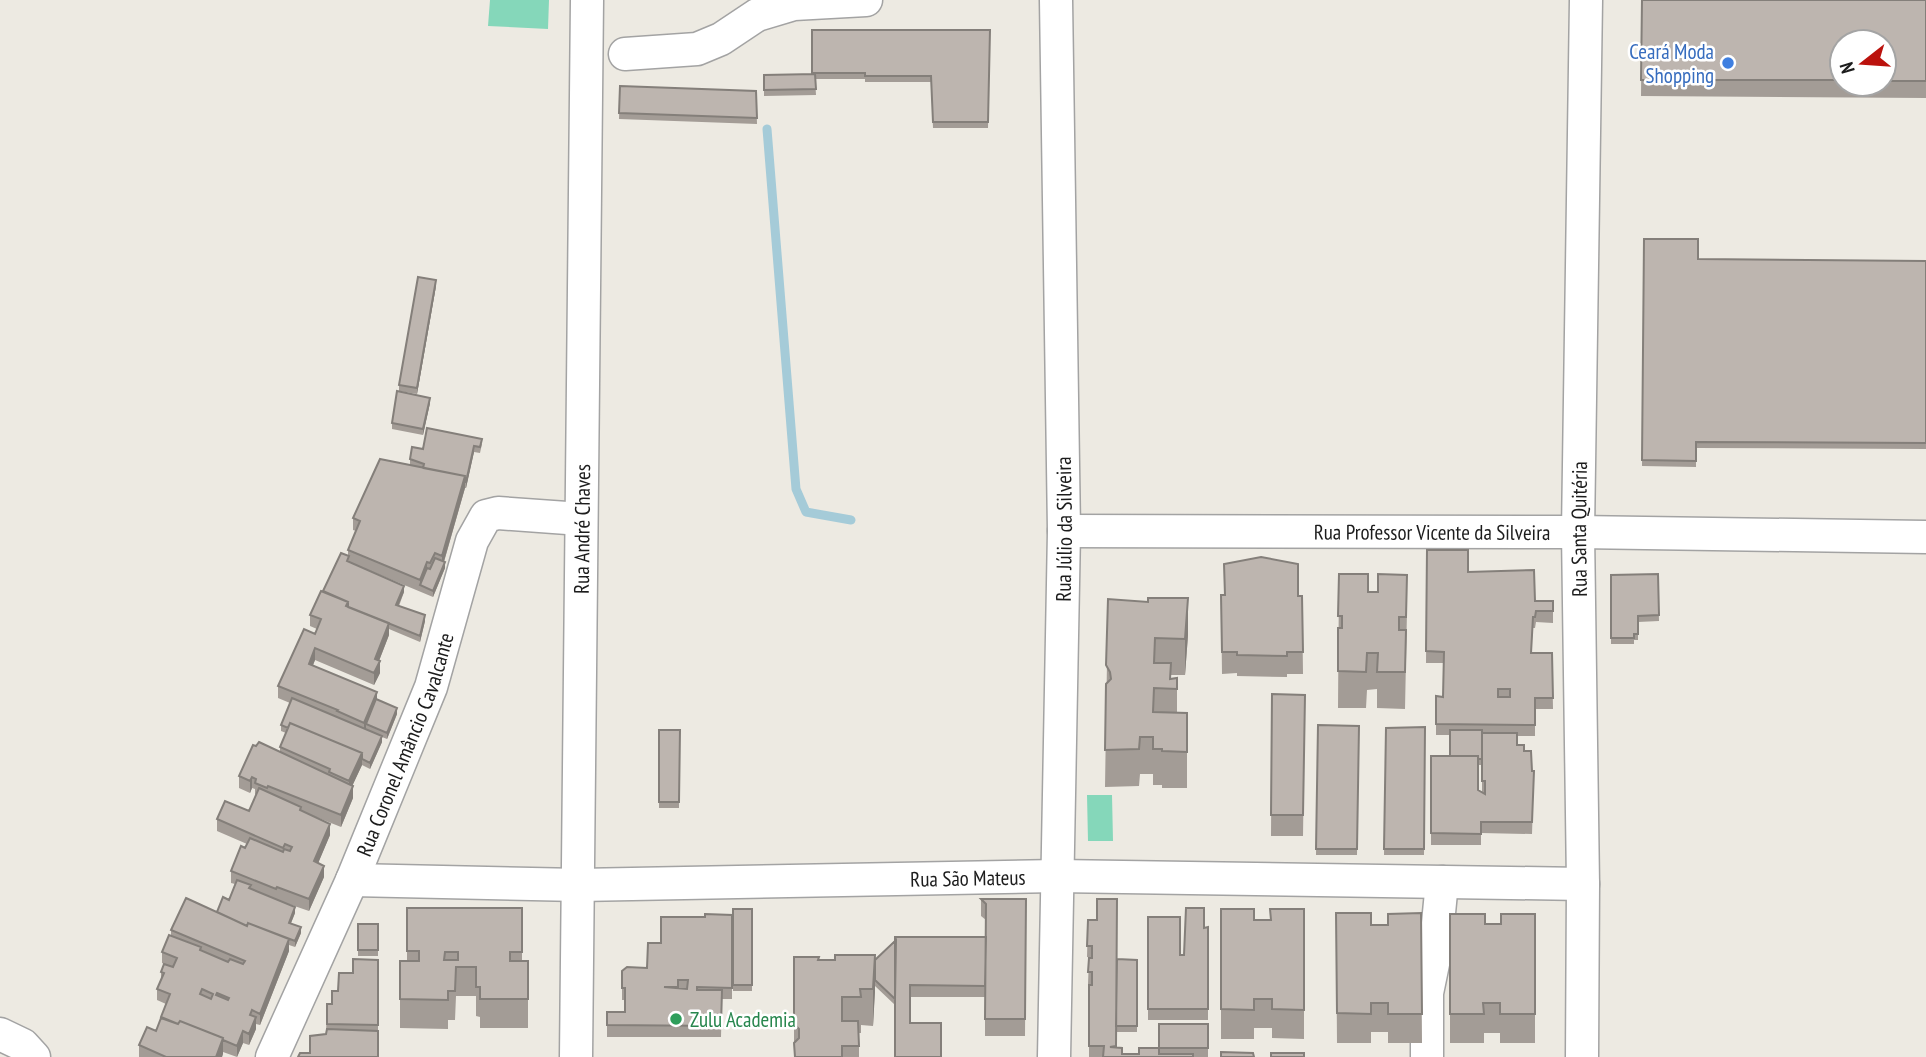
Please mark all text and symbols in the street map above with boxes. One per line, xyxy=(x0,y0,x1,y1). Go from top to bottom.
north arrow xyxy=(1828,28,1898,98)
place label: Ceará Moda Shopping xyxy=(1629,38,1714,89)
marker: Ceará Moda Shopping xyxy=(1720,55,1736,71)
text: N xyxy=(1834,60,1860,76)
street label: Rua Júlio da Silveira xyxy=(1049,456,1078,602)
street label: Rua Santa Quitéria xyxy=(1564,461,1593,597)
street label: Rua André Chaves xyxy=(567,464,596,594)
street label: Rua Professor Vicente da Silveira xyxy=(1314,518,1550,545)
street label: Rua Coronel Amâncio Cavalcante xyxy=(350,630,459,860)
street label: Rua São Mateus xyxy=(910,863,1026,892)
place label: Zulu Academia xyxy=(690,1006,796,1033)
marker: Zulu Academia xyxy=(668,1011,684,1027)

